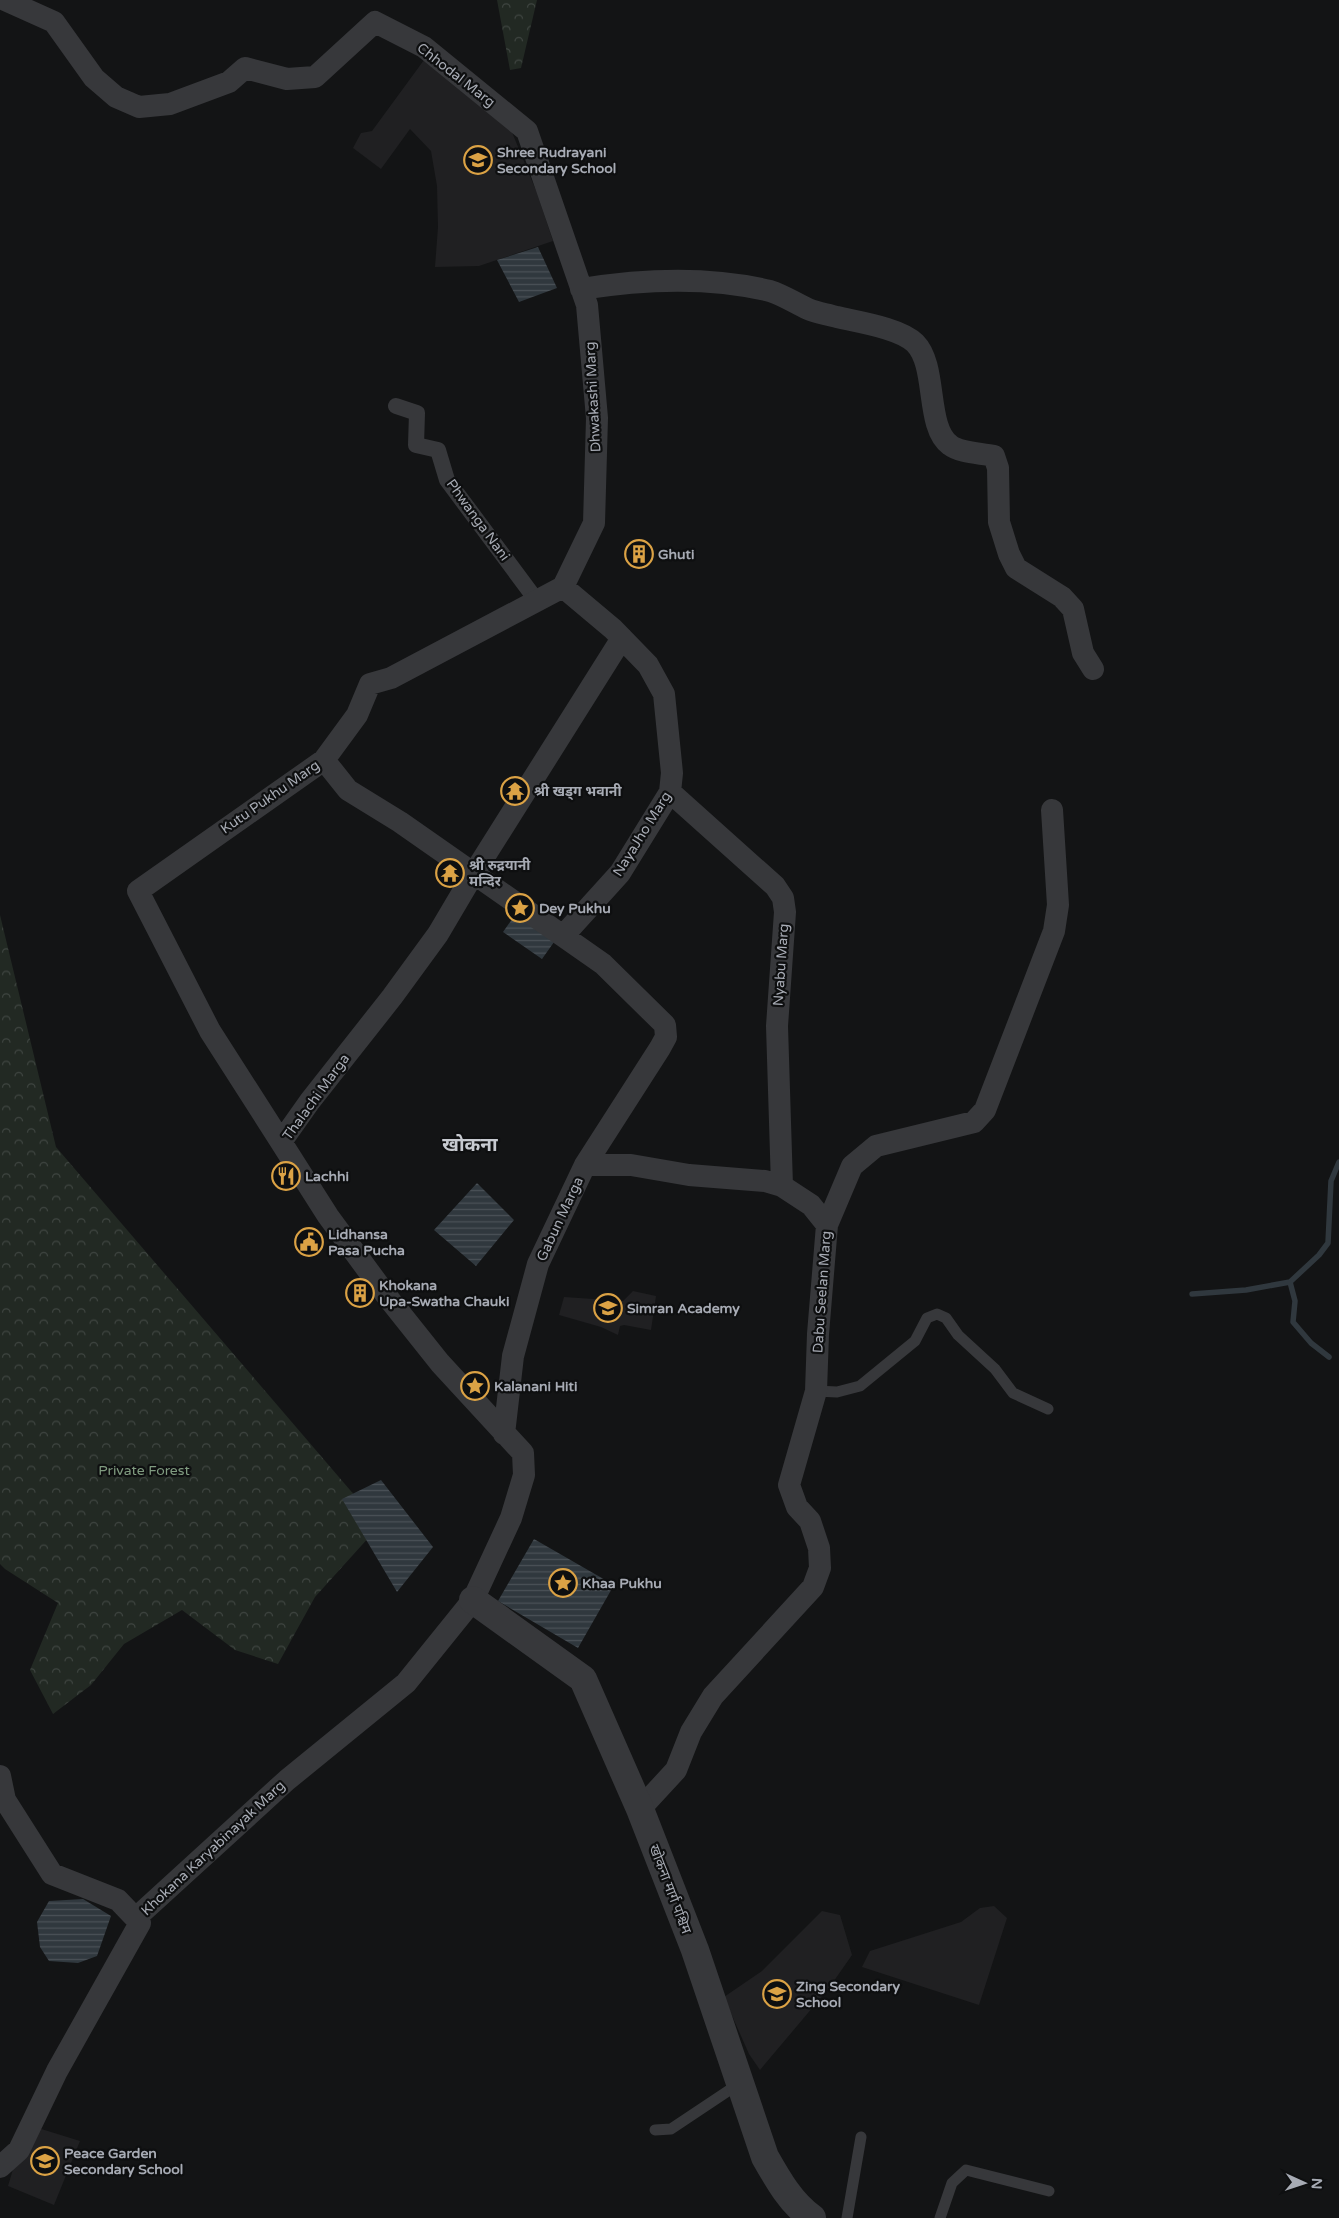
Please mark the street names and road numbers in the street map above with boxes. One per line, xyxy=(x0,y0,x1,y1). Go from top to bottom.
street label: Chhodal Marg xyxy=(414,39,498,111)
street label: Dhwakashi Marg xyxy=(582,341,604,453)
street label: Phwanga Nani xyxy=(443,476,513,564)
street label: Kutu Pukhu Marg xyxy=(217,757,323,837)
street label: NayaJho Marg xyxy=(609,788,675,880)
street label: Nyabu Marg xyxy=(770,923,792,1007)
street label: Thalachi Marga xyxy=(279,1051,353,1143)
street label: Gabun Marga xyxy=(533,1174,587,1264)
street label: Dabu Seelan Marg xyxy=(809,1230,835,1354)
street label: Khokana Karyabinayak Marg xyxy=(138,1777,288,1919)
street label: खोकना मार्ग पश्चिम xyxy=(645,1842,695,1937)

